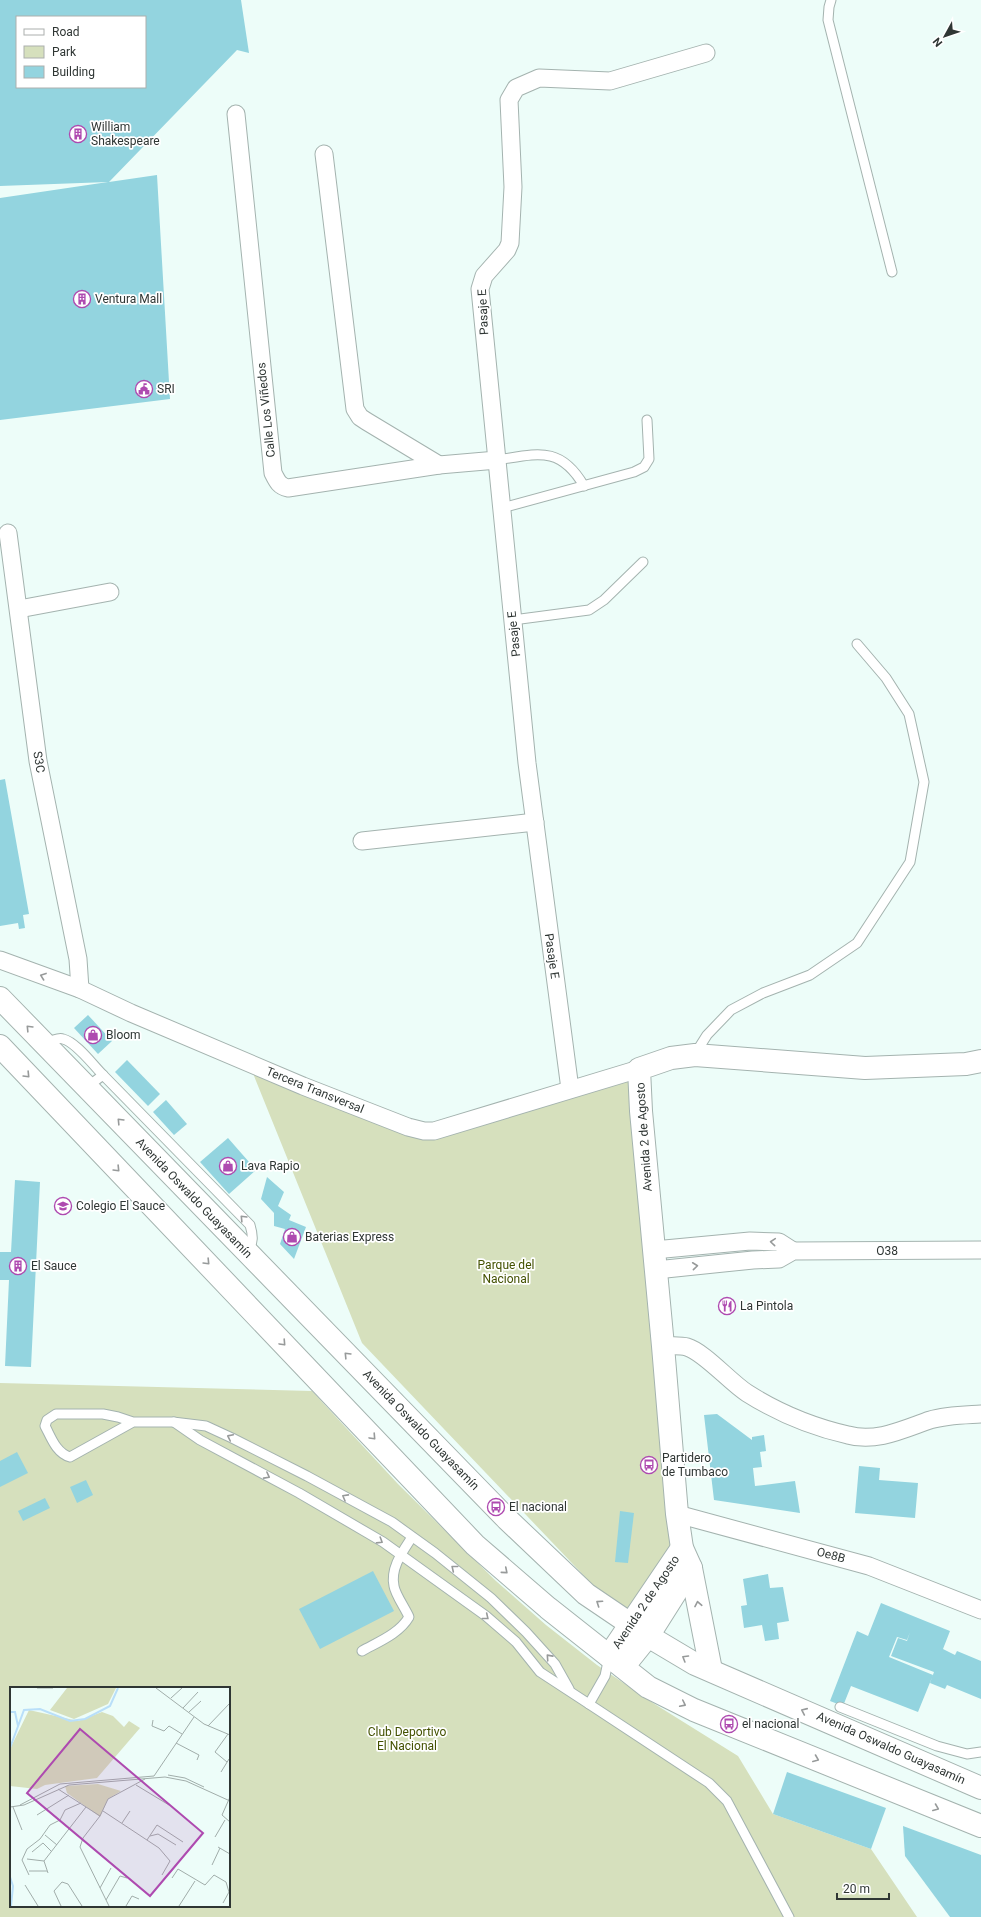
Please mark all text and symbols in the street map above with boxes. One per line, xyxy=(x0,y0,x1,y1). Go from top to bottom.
legend xyxy=(16,16,146,88)
north arrow xyxy=(925,16,965,56)
text: Road xyxy=(52,25,80,39)
text: N xyxy=(930,35,945,49)
text: Park xyxy=(52,45,77,59)
text: Building xyxy=(52,65,95,79)
place label: William Shakespeare xyxy=(91,120,160,148)
building icon: William Shakespeare xyxy=(68,124,88,144)
building icon: Ventura Mall xyxy=(72,289,92,309)
street label: Pasaje E xyxy=(475,289,491,335)
place label: Ventura Mall xyxy=(95,292,162,306)
street label: Calle Los Viñedos xyxy=(254,362,278,458)
public building icon: SRI xyxy=(134,379,154,399)
place label: SRI xyxy=(157,382,175,396)
street label: Pasaje E xyxy=(505,610,523,658)
street label: S3C xyxy=(30,750,48,774)
street label: Pasaje E xyxy=(542,932,562,980)
one-way arrow xyxy=(40,972,47,980)
one-way arrow xyxy=(26,1025,34,1033)
shop icon: Bloom xyxy=(83,1025,103,1045)
place label: Bloom xyxy=(106,1028,141,1042)
street label: Tercera Transversal xyxy=(264,1064,366,1116)
one-way arrow xyxy=(22,1070,30,1078)
street label: Avenida 2 de Agosto xyxy=(633,1082,655,1192)
one-way arrow xyxy=(117,1118,125,1126)
street label: Avenida Oswaldo Guayasamín xyxy=(133,1135,255,1261)
shop icon: Lava Rapio xyxy=(218,1156,238,1176)
place label: Lava Rapio xyxy=(241,1159,300,1173)
one-way arrow xyxy=(112,1164,119,1171)
school or university icon: Colegio El Sauce xyxy=(53,1196,73,1216)
place label: Colegio El Sauce xyxy=(76,1199,165,1213)
one-way arrow xyxy=(240,1215,248,1223)
shop icon: Baterias Express xyxy=(282,1227,302,1247)
place label: Baterias Express xyxy=(305,1230,394,1244)
one-way arrow xyxy=(770,1238,776,1247)
street label: O38 xyxy=(876,1244,898,1258)
building icon: El Sauce xyxy=(8,1256,28,1276)
one-way arrow xyxy=(202,1257,210,1265)
park label: Parque del Nacional xyxy=(478,1258,534,1286)
place label: El Sauce xyxy=(31,1259,77,1273)
one-way arrow xyxy=(692,1261,698,1270)
restaurant icon: La Pintola xyxy=(717,1296,737,1316)
place label: La Pintola xyxy=(740,1299,793,1313)
one-way arrow xyxy=(279,1338,286,1346)
one-way arrow xyxy=(344,1352,352,1360)
street label: Avenida Oswaldo Guayasamín xyxy=(360,1367,482,1493)
one-way arrow xyxy=(368,1432,376,1440)
one-way arrow xyxy=(227,1434,234,1442)
place label: Partidero de Tumbaco xyxy=(662,1451,728,1479)
bus stop icon: Partidero de Tumbaco xyxy=(639,1455,659,1475)
one-way arrow xyxy=(263,1472,271,1479)
one-way arrow xyxy=(342,1494,350,1501)
bus stop icon: El nacional xyxy=(486,1497,506,1517)
place label: El nacional xyxy=(509,1500,567,1514)
one-way arrow xyxy=(376,1536,383,1543)
street label: Oe8B xyxy=(815,1545,847,1565)
street label: Avenida 2 de Agosto xyxy=(610,1553,683,1651)
one-way arrow xyxy=(451,1566,458,1573)
one-way arrow xyxy=(500,1566,508,1573)
one-way arrow xyxy=(596,1600,603,1608)
one-way arrow xyxy=(694,1601,702,1608)
one-way arrow xyxy=(481,1612,488,1619)
one-way arrow xyxy=(546,1654,553,1661)
one-way arrow xyxy=(682,1656,689,1663)
inset map xyxy=(10,1687,230,1907)
one-way arrow xyxy=(678,1699,686,1707)
one-way arrow xyxy=(801,1708,808,1716)
street label: Avenida Oswaldo Guayasamín xyxy=(815,1709,967,1787)
bus stop icon: el nacional xyxy=(719,1714,739,1734)
place label: el nacional xyxy=(742,1717,800,1731)
park label: Club Deportivo El Nacional xyxy=(368,1725,446,1753)
one-way arrow xyxy=(811,1754,819,1762)
one-way arrow xyxy=(932,1803,940,1811)
scale bar xyxy=(837,1875,889,1901)
text: 20 m xyxy=(843,1882,870,1896)

